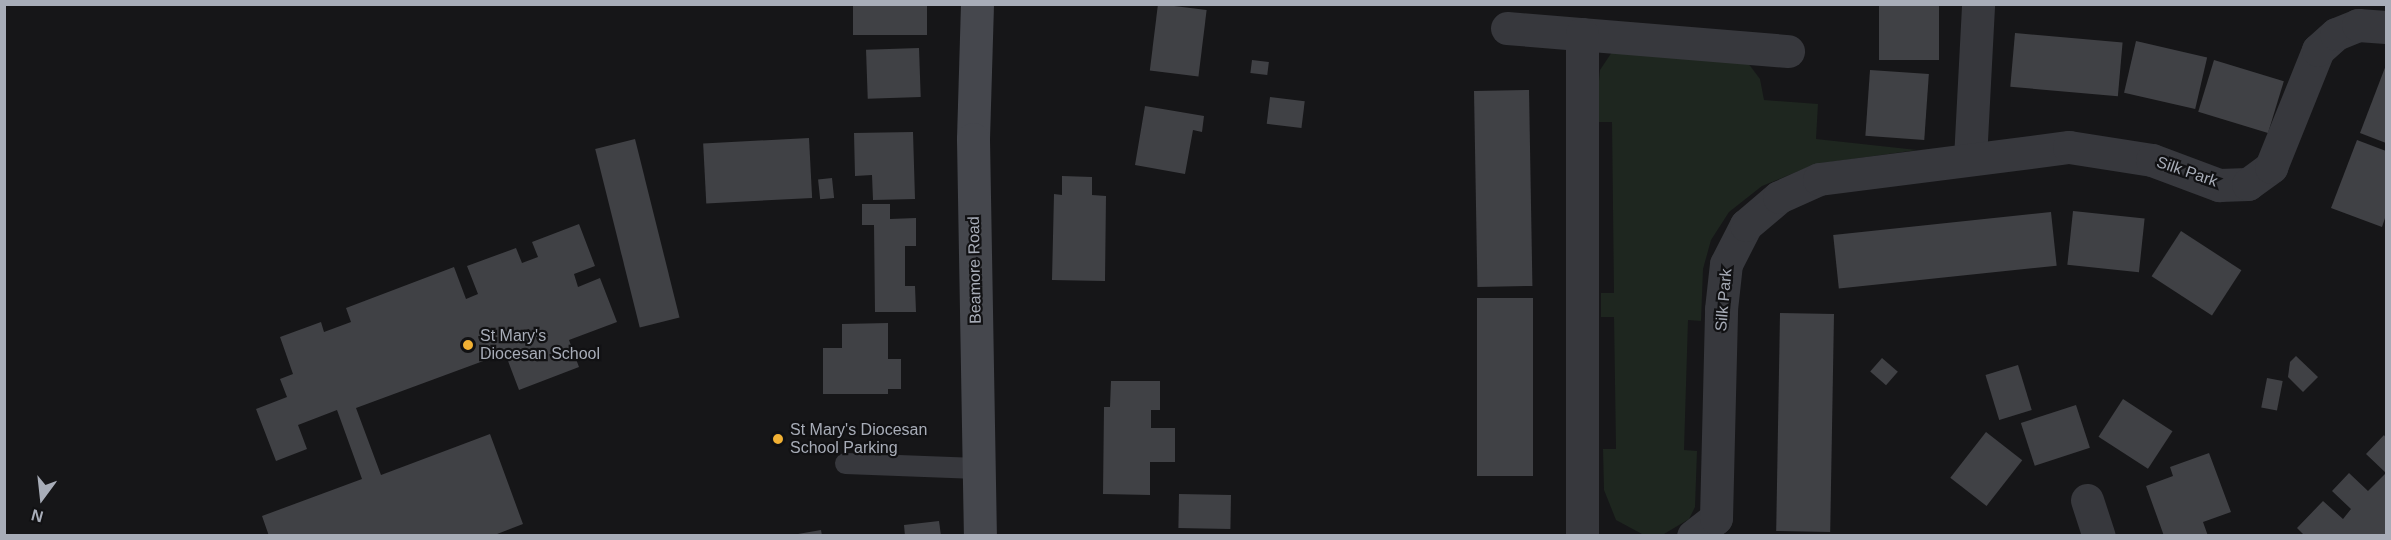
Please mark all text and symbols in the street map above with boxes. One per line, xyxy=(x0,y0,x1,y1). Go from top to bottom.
street label: Silk Park xyxy=(2154,153,2220,191)
street label: Beamore Road xyxy=(964,216,986,324)
street label: Silk Park xyxy=(1712,268,1736,332)
place label: St Mary's Diocesan School xyxy=(480,326,600,364)
marker: St Mary's Diocesan School xyxy=(461,338,475,352)
place label: St Mary's Diocesan School Parking xyxy=(790,420,927,458)
marker: St Mary's Diocesan School Parking xyxy=(771,432,785,446)
north arrow xyxy=(12,468,72,528)
text: N xyxy=(29,506,45,526)

